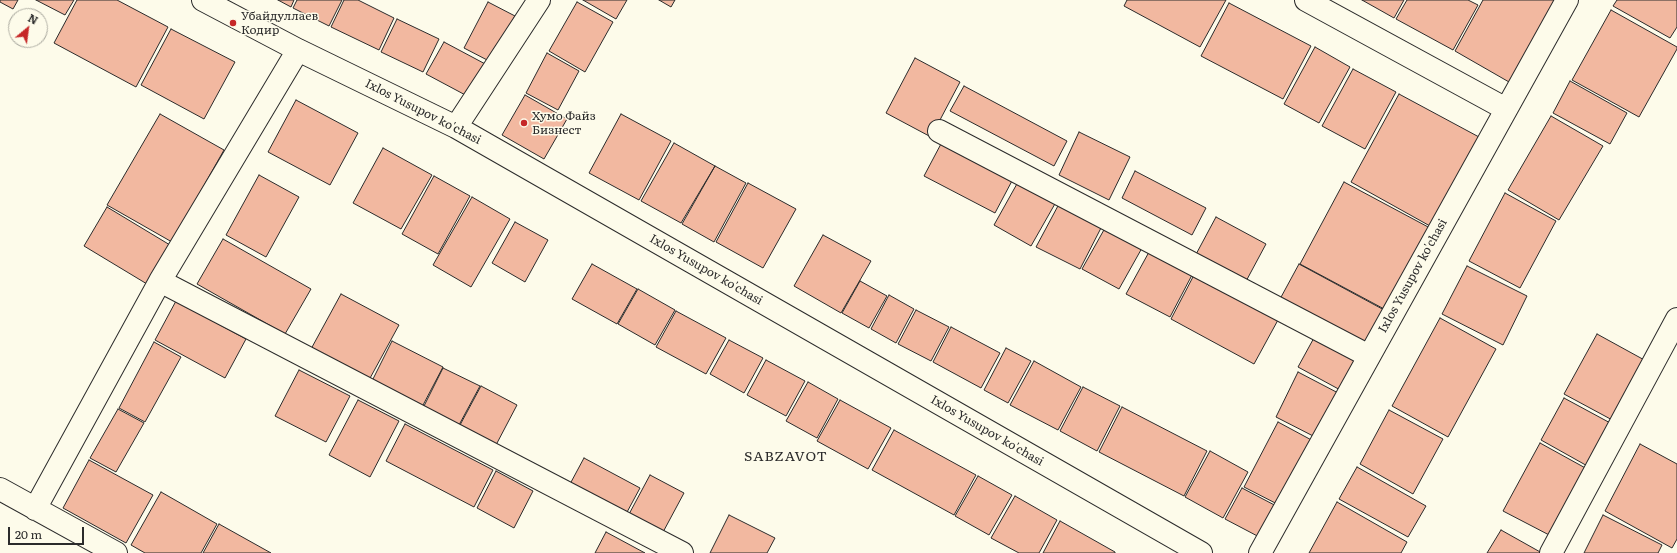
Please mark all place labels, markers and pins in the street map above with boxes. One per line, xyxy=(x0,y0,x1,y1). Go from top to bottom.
place label: Убайдуллаев Кодир xyxy=(241,9,318,37)
marker: Убайдуллаев Кодир xyxy=(228,18,238,28)
place label: Хумо Файз Бизнест xyxy=(532,109,596,137)
marker: Хумо Файз Бизнест xyxy=(519,118,529,128)

